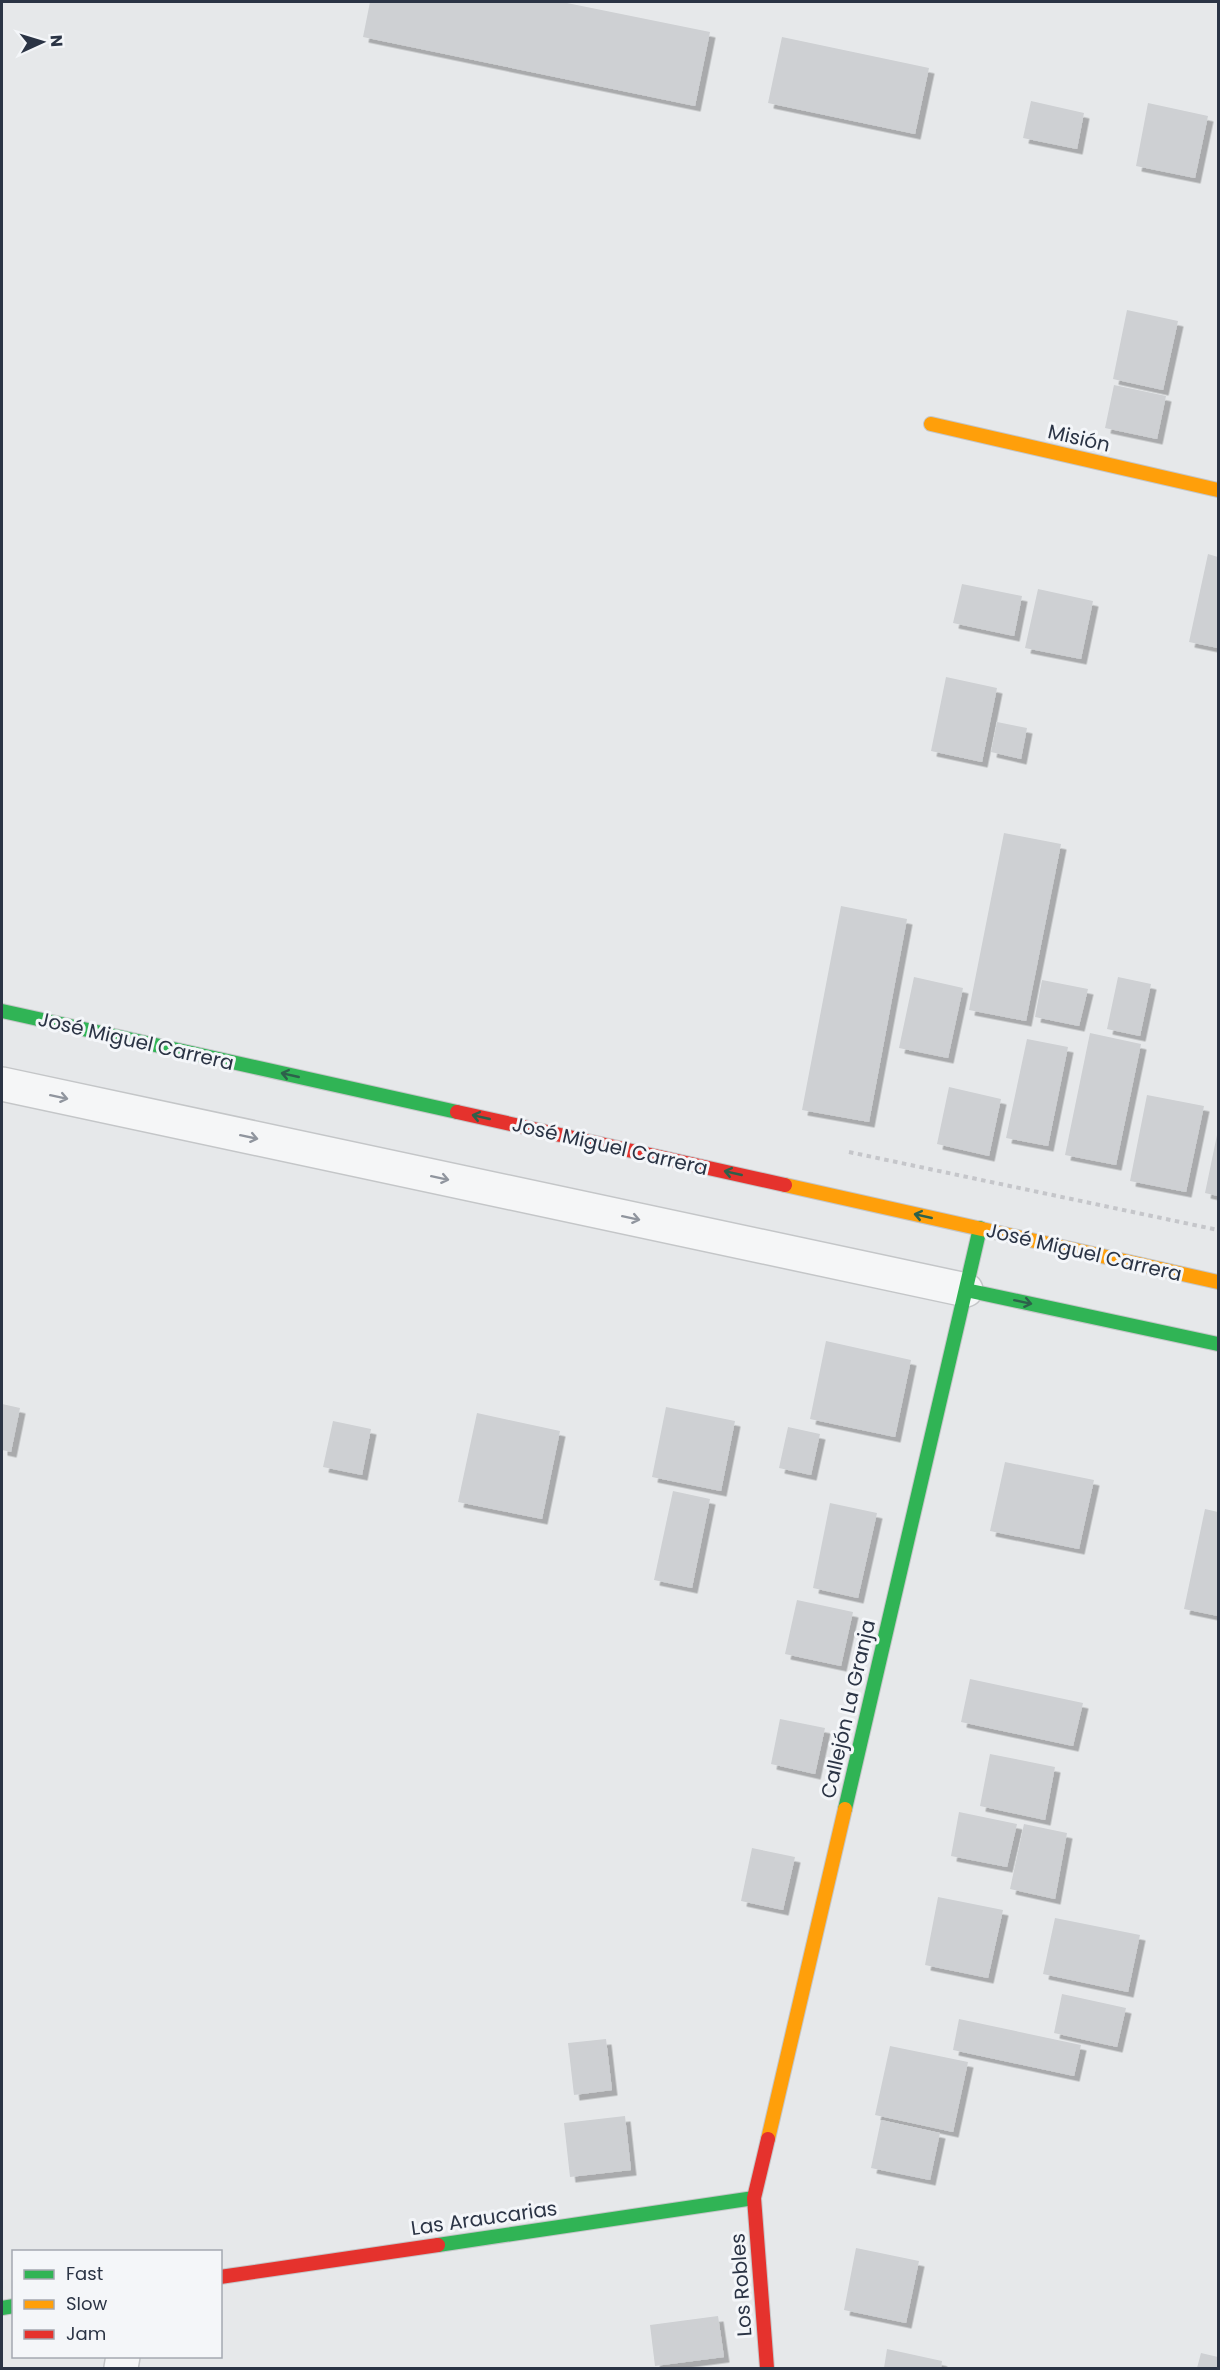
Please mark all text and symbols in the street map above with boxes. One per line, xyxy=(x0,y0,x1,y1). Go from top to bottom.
north arrow xyxy=(12,12,72,72)
text: N xyxy=(45,34,68,48)
street label: Misión xyxy=(1045,417,1113,459)
street label: José Miguel Carrera xyxy=(35,1005,237,1077)
one-way arrow xyxy=(281,1069,301,1080)
one-way arrow xyxy=(49,1091,68,1103)
street label: José Miguel Carrera xyxy=(509,1110,711,1182)
one-way arrow xyxy=(472,1111,491,1123)
one-way arrow xyxy=(239,1132,259,1143)
one-way arrow xyxy=(723,1167,742,1179)
one-way arrow xyxy=(430,1173,449,1184)
one-way arrow xyxy=(914,1209,933,1221)
one-way arrow xyxy=(621,1213,640,1225)
street label: José Miguel Carrera xyxy=(983,1216,1185,1288)
one-way arrow xyxy=(1013,1297,1033,1308)
street label: Callejón La Granja xyxy=(814,1617,882,1801)
street label: Las Araucarias xyxy=(409,2194,559,2242)
street label: Los Robles xyxy=(723,2232,759,2338)
legend xyxy=(12,2250,222,2358)
text: Fast xyxy=(66,2261,103,2286)
text: Slow xyxy=(66,2291,108,2316)
text: Jam xyxy=(66,2321,106,2346)

